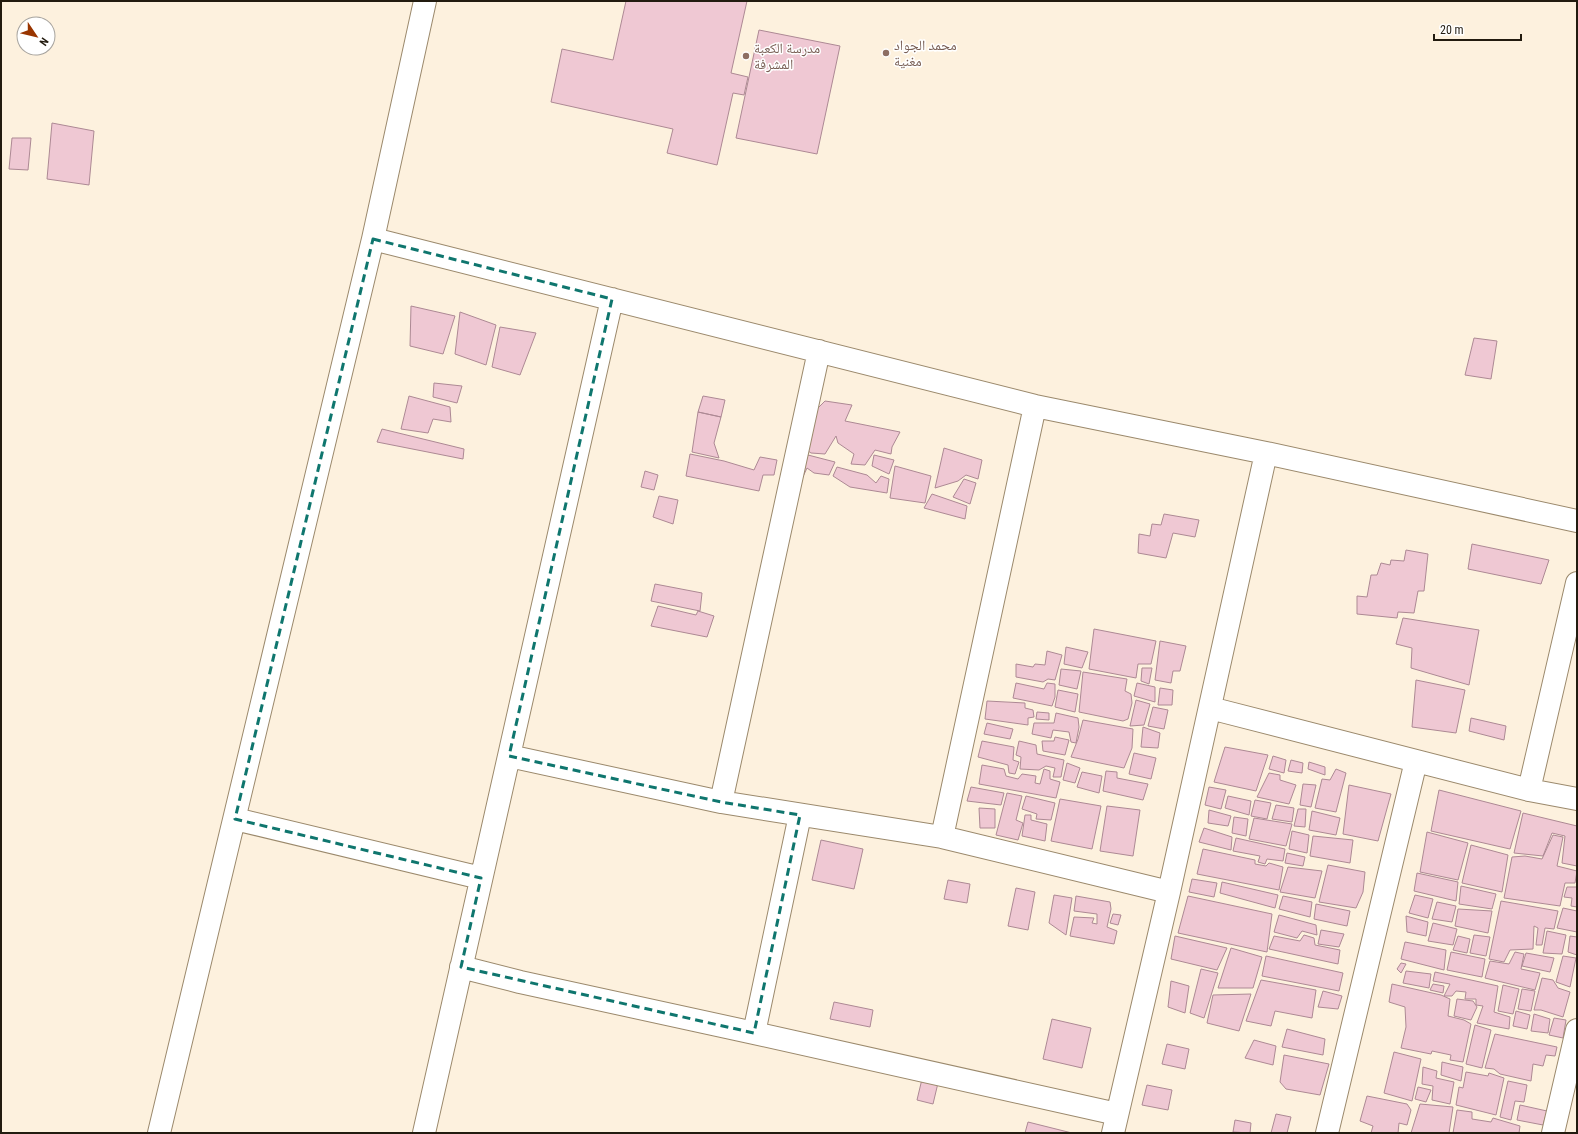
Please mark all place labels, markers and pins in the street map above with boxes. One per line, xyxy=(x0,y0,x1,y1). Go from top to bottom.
place label: محمد الجواد مغنية xyxy=(894,37,957,69)
place label: مدرسة الكعبة المشرفة xyxy=(754,40,820,73)
marker: محمد الجواد مغنية xyxy=(881,48,891,58)
marker: مدرسة الكعبة المشرفة xyxy=(741,51,751,61)

